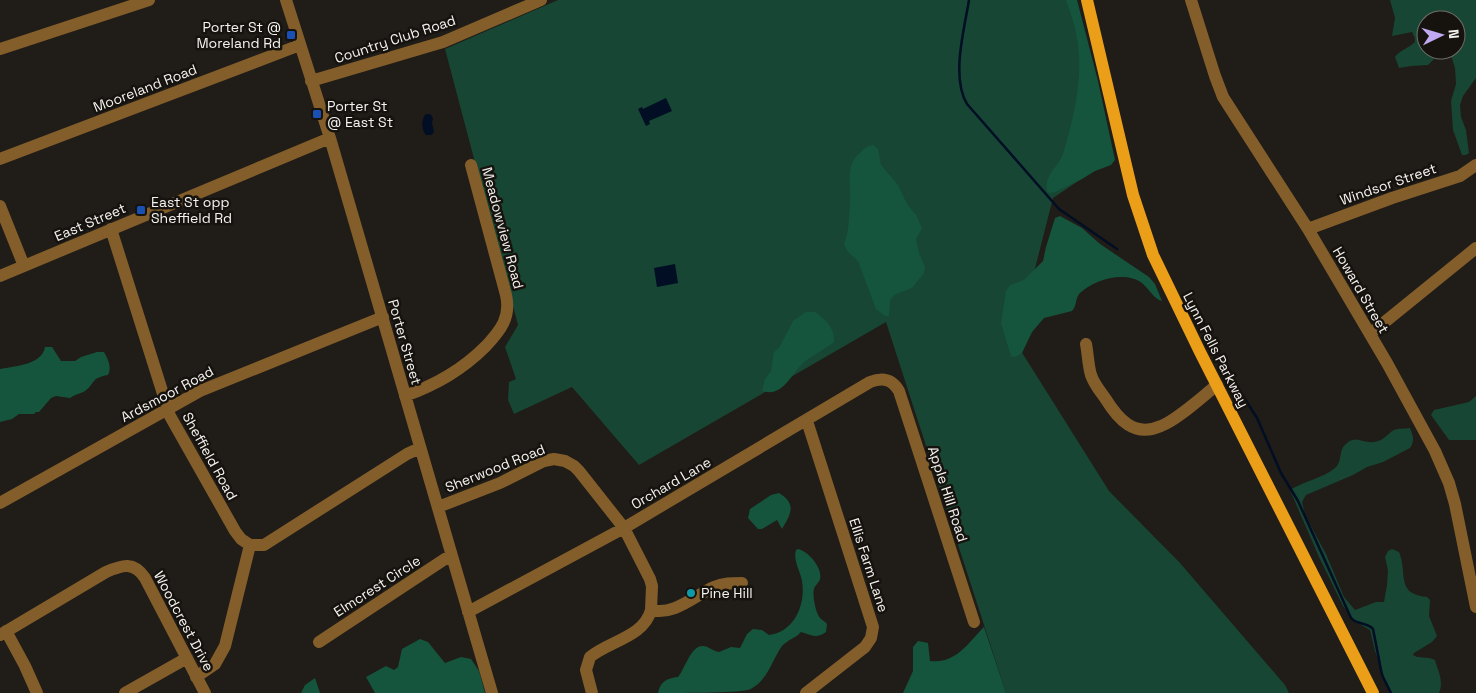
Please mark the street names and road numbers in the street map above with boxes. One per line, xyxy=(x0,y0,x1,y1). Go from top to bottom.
street label: Country Club Road xyxy=(332,11,458,67)
street label: Mooreland Road xyxy=(91,60,199,116)
street label: Windsor Street xyxy=(1337,159,1439,209)
street label: Meadowview Road xyxy=(478,165,528,291)
street label: East Street xyxy=(52,199,128,245)
street label: Howard Street xyxy=(1329,243,1393,337)
street label: Lynn Fells Parkway xyxy=(1179,289,1253,411)
street label: Porter Street xyxy=(384,297,426,387)
street label: Ardsmoor Road xyxy=(117,362,217,426)
street label: Sheffield Road xyxy=(178,409,242,503)
street label: Sherwood Road xyxy=(442,440,548,496)
street label: Apple Hill Road xyxy=(924,444,972,544)
street label: Orchard Lane xyxy=(628,453,714,513)
street label: Ellis Farm Lane xyxy=(845,516,893,614)
street label: Elmcrest Circle xyxy=(330,551,424,621)
street label: Woodcrest Drive xyxy=(150,568,218,674)

